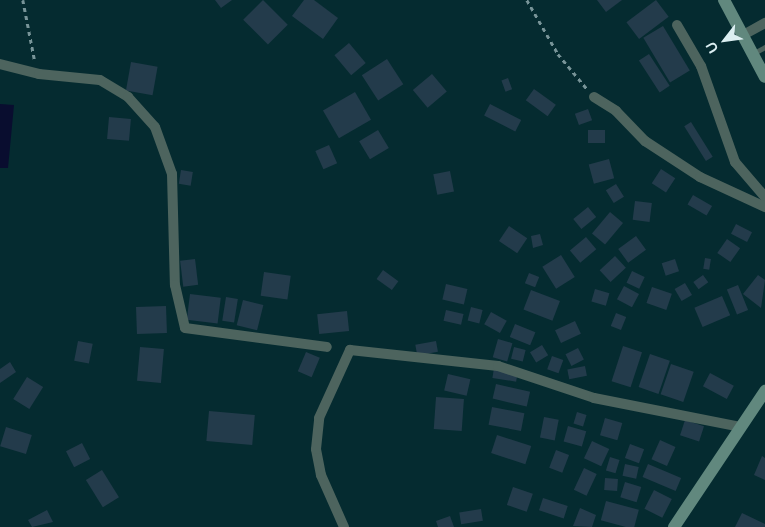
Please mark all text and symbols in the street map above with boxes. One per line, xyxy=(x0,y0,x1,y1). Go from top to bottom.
north arrow xyxy=(700,15,750,65)
text: U xyxy=(702,39,722,56)

